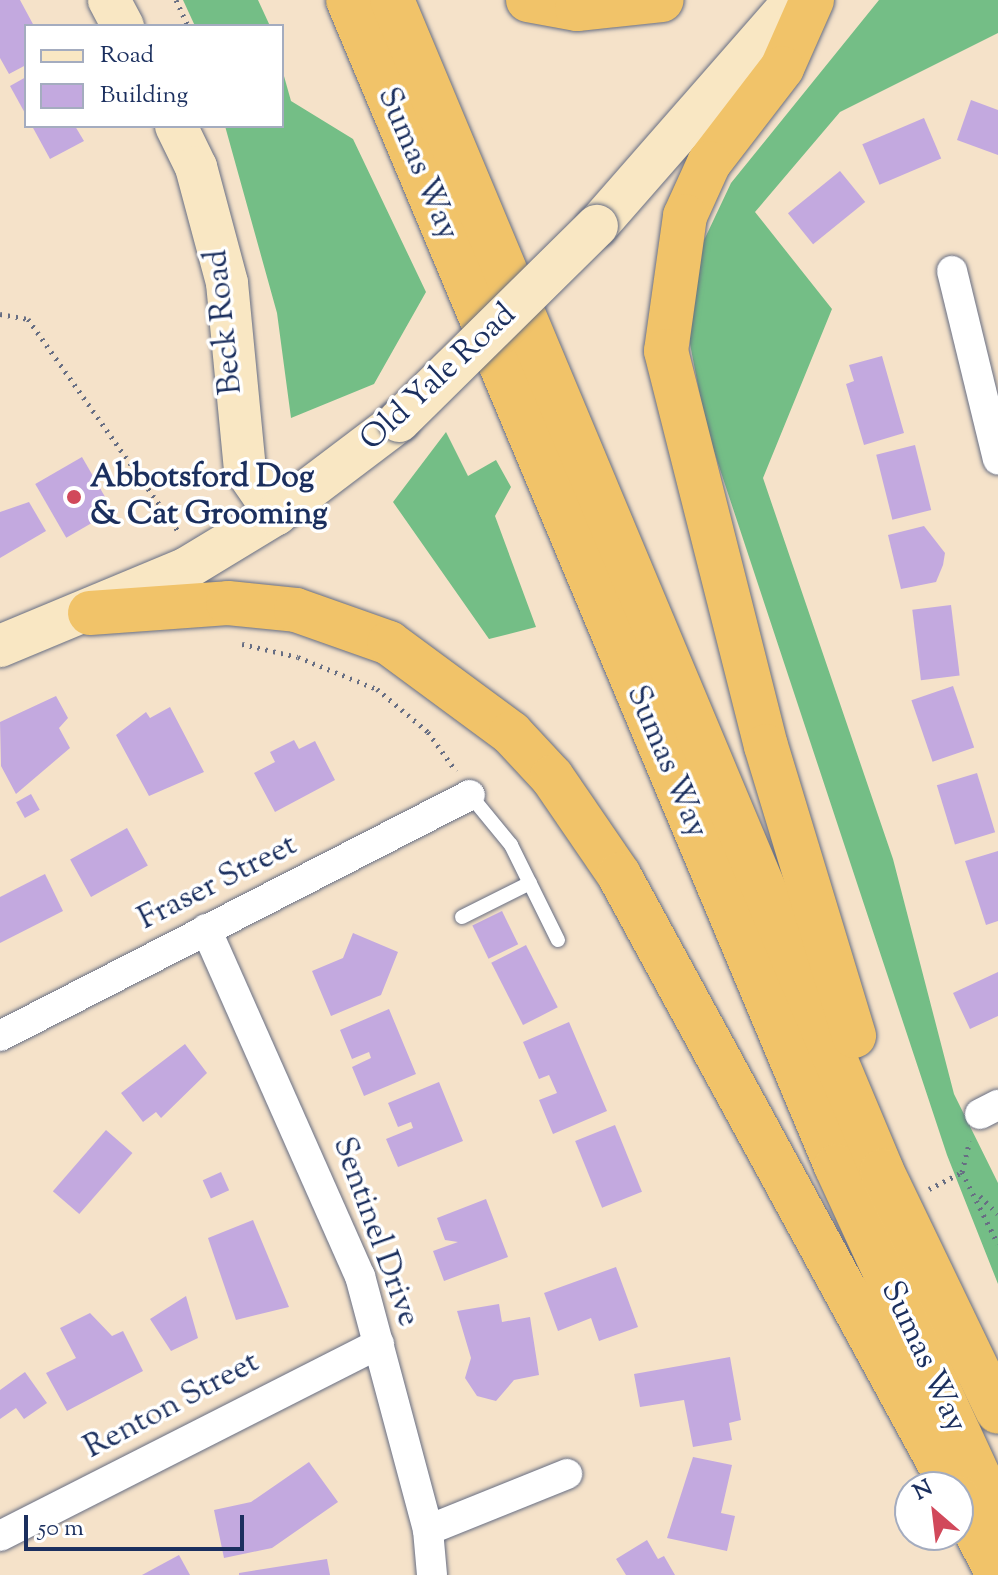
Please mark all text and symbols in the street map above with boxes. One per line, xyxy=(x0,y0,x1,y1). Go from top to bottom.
legend xyxy=(24,24,284,128)
text: Road xyxy=(100,39,154,73)
text: Building xyxy=(100,79,188,113)
street label: Sumas Way xyxy=(368,82,466,246)
street label: Beck Road xyxy=(198,248,252,396)
street label: Old Yale Road xyxy=(353,296,525,460)
place label: Abbotsford Dog & Cat Grooming xyxy=(90,460,328,535)
marker: Abbotsford Dog & Cat Grooming xyxy=(65,488,83,506)
street label: Sumas Way xyxy=(617,680,715,844)
street label: Fraser Street xyxy=(132,827,304,939)
street label: Sentinel Drive xyxy=(323,1132,427,1332)
street label: Sumas Way xyxy=(871,1275,975,1439)
street label: Renton Street xyxy=(78,1344,266,1468)
north arrow xyxy=(894,1471,974,1551)
text: N xyxy=(908,1473,939,1510)
scale bar xyxy=(28,1499,248,1549)
text: 50 m xyxy=(38,1512,84,1546)

